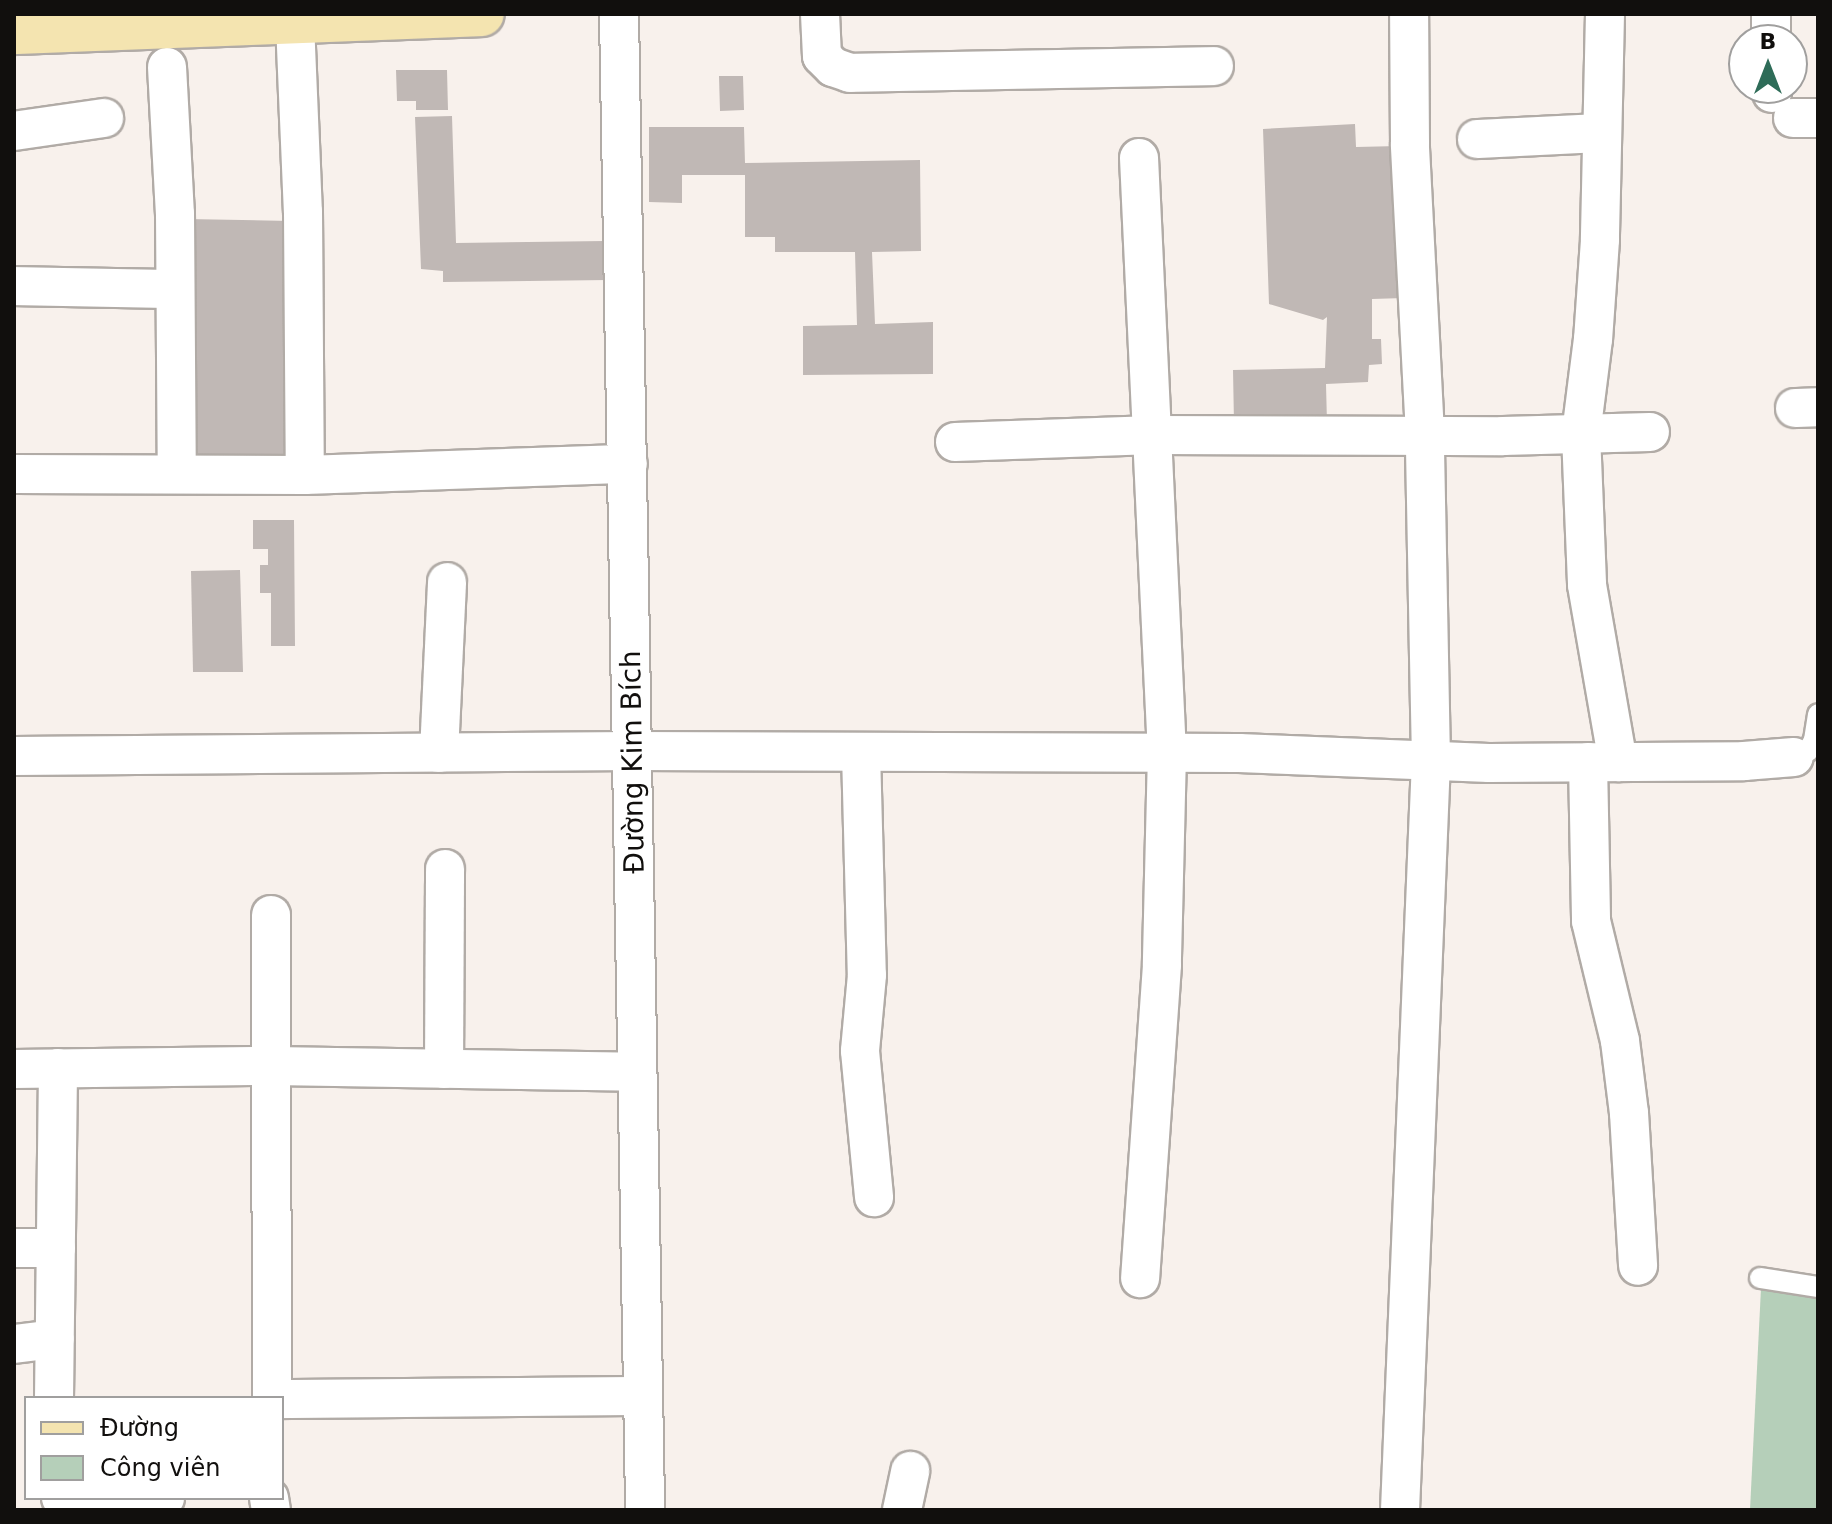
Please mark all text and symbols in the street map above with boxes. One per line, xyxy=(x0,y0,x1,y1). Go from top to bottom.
north arrow xyxy=(1728,24,1808,104)
text: B xyxy=(1760,29,1776,54)
street label: Đường Kim Bích xyxy=(614,650,652,874)
legend xyxy=(24,1396,284,1500)
text: Đường xyxy=(100,1414,179,1442)
text: Công viên xyxy=(100,1454,220,1482)

